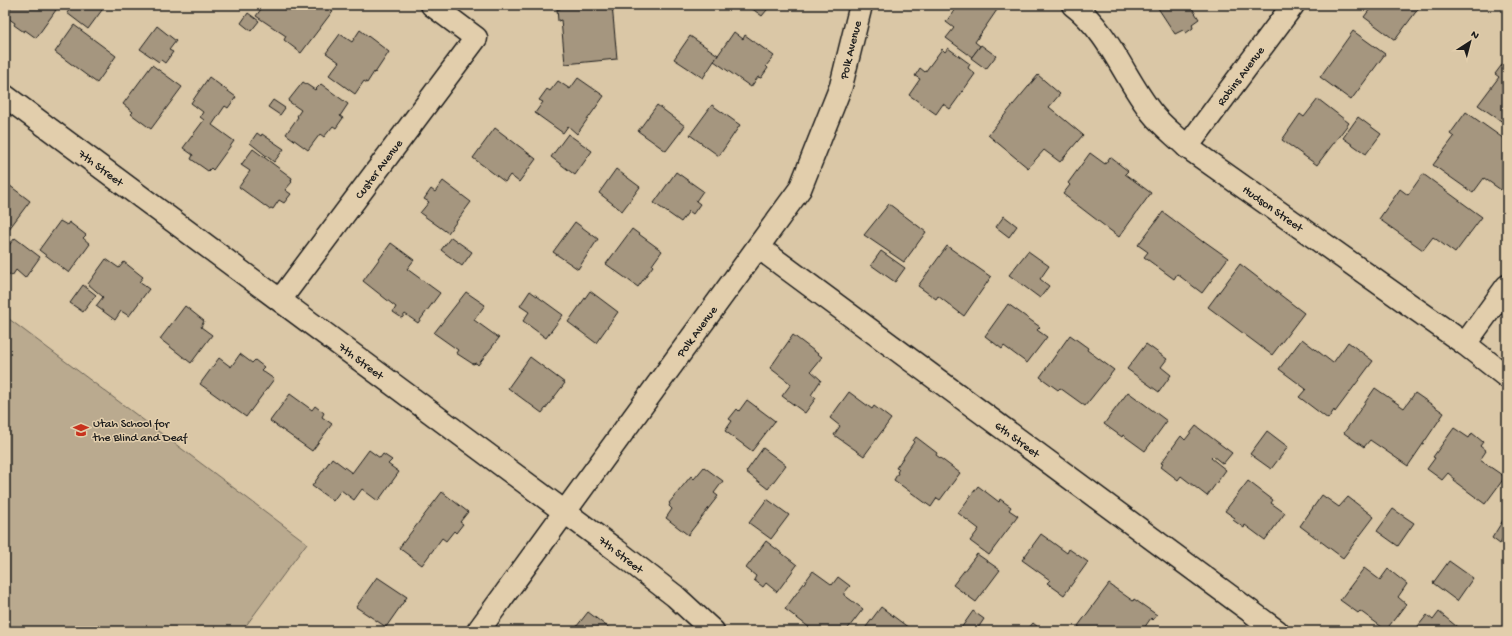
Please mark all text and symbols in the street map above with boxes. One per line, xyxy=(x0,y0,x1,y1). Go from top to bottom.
street label: Polk Avenue xyxy=(838,19,866,82)
north arrow xyxy=(1450,22,1490,62)
text: N xyxy=(1468,29,1481,42)
street label: Robins Avenue xyxy=(1215,44,1269,109)
street label: Custer Avenue xyxy=(353,137,407,202)
street label: 7th Street xyxy=(74,147,126,191)
street label: Hudson Street xyxy=(1239,184,1306,237)
street label: Polk Avenue xyxy=(674,303,722,361)
street label: 7th Street xyxy=(334,341,386,384)
place label: Utah School for the Blind and Deaf xyxy=(92,418,188,446)
street label: 6th Street xyxy=(991,420,1043,463)
school or university icon: Utah School for the Blind and Deaf xyxy=(72,421,90,439)
street label: 7th Street xyxy=(594,534,646,578)

